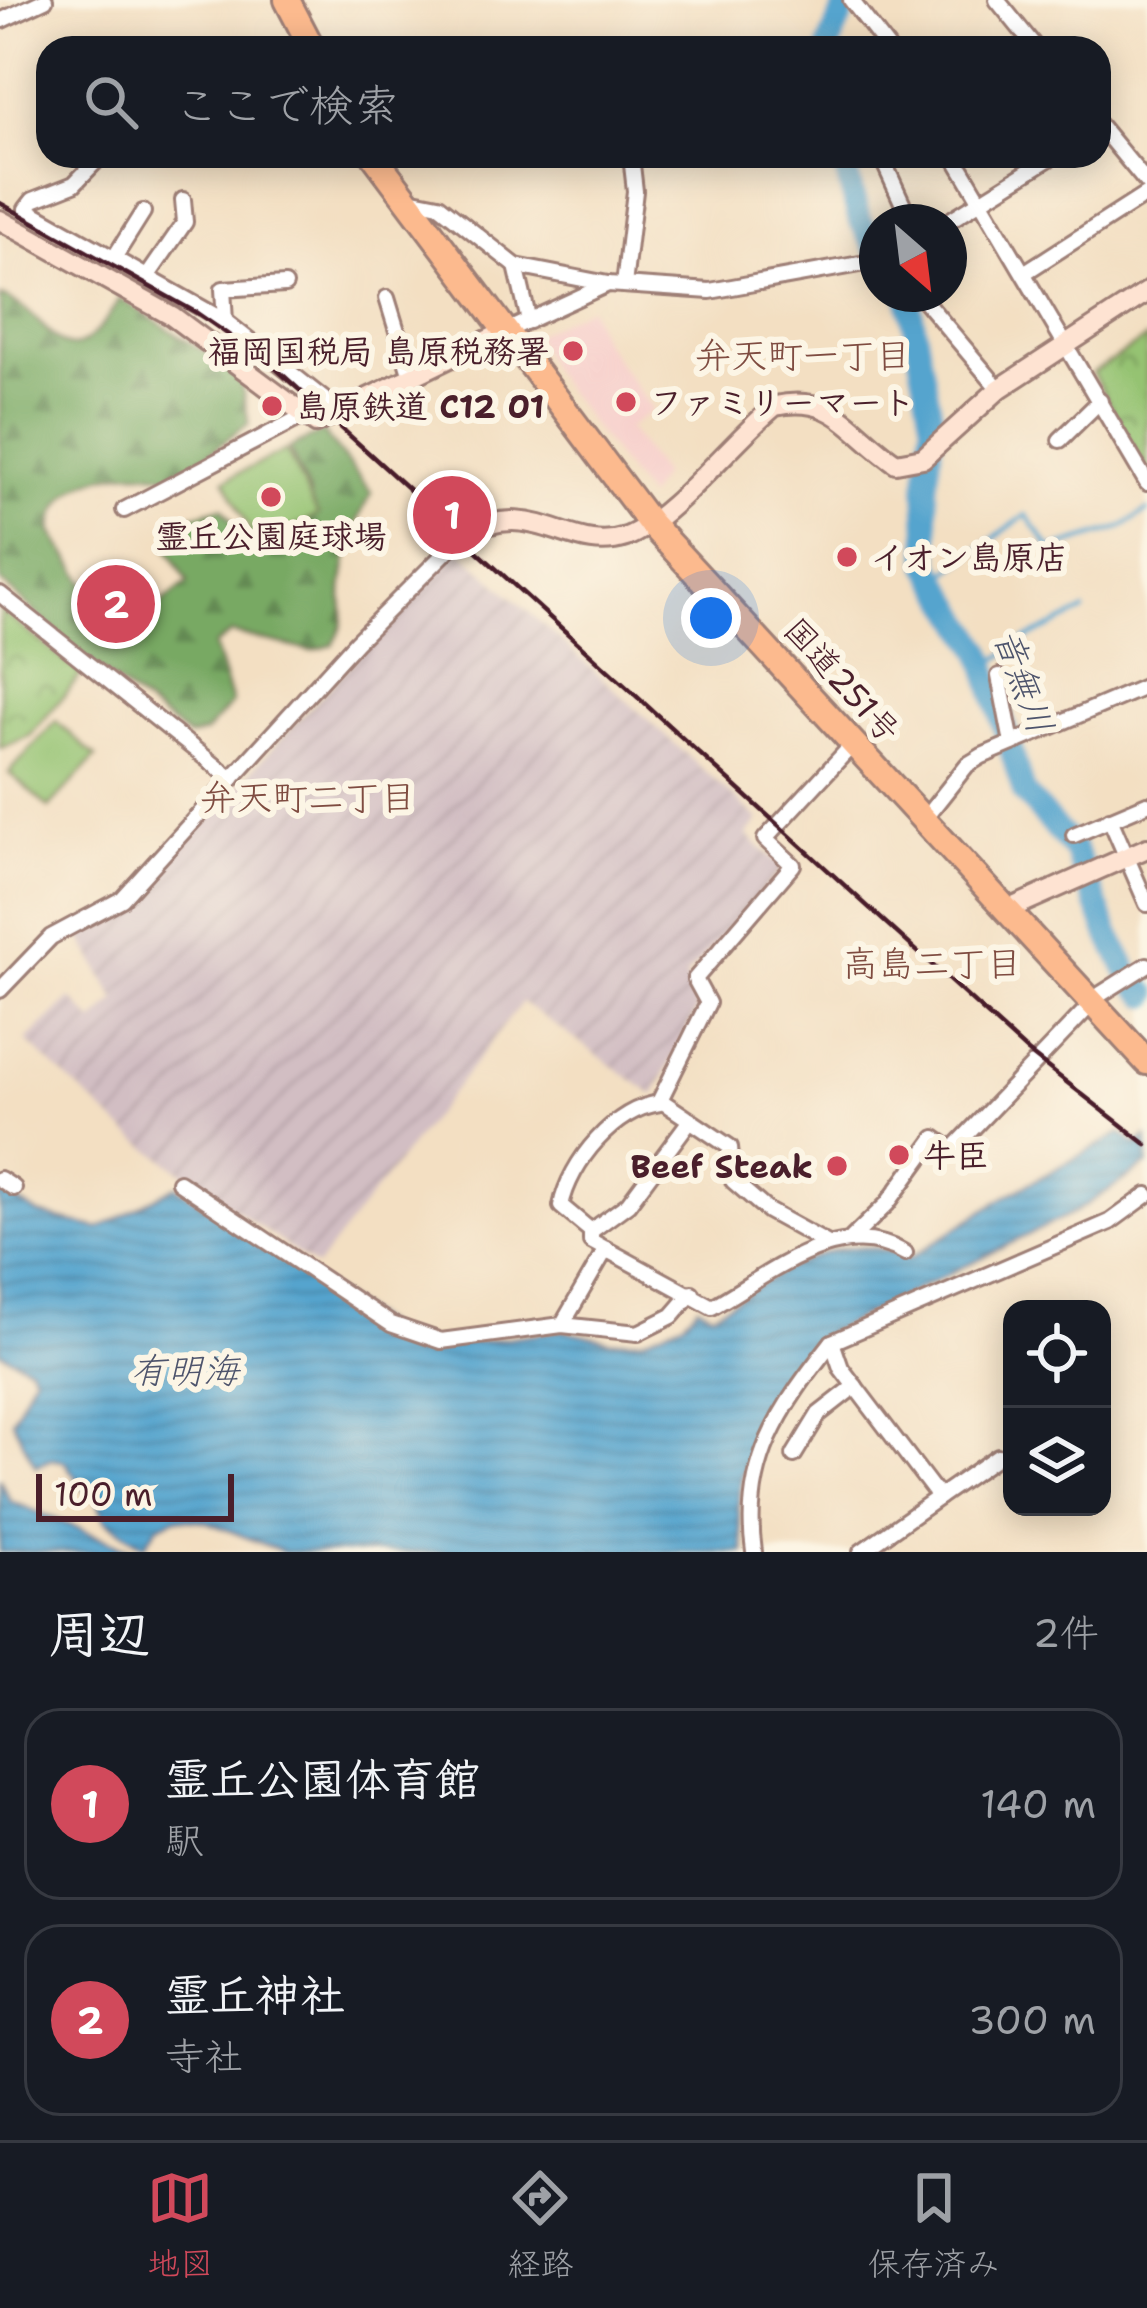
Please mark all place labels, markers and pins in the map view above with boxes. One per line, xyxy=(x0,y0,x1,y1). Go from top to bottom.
place label: 福岡国税局 島原税務署 xyxy=(208,329,549,374)
marker: 福岡国税局 島原税務署 xyxy=(560,338,586,364)
place label: ファミリーマート xyxy=(650,380,915,425)
place label: 島原鉄道 C12 01 xyxy=(296,384,544,429)
marker: ファミリーマート xyxy=(613,389,639,415)
marker: 島原鉄道 C12 01 xyxy=(259,393,285,419)
pin: 1 xyxy=(413,470,491,560)
marker: 霊丘公園庭球場 xyxy=(258,484,284,510)
place label: 霊丘公園庭球場 xyxy=(156,514,387,559)
place label: イオン島原店 xyxy=(871,535,1068,580)
marker: イオン島原店 xyxy=(834,544,860,570)
pin: 2 xyxy=(77,559,155,649)
place label: 牛臣 xyxy=(923,1133,989,1178)
marker: 牛臣 xyxy=(886,1142,912,1168)
place label: Beef Steak xyxy=(631,1144,813,1189)
marker: Beef Steak xyxy=(824,1153,850,1179)

